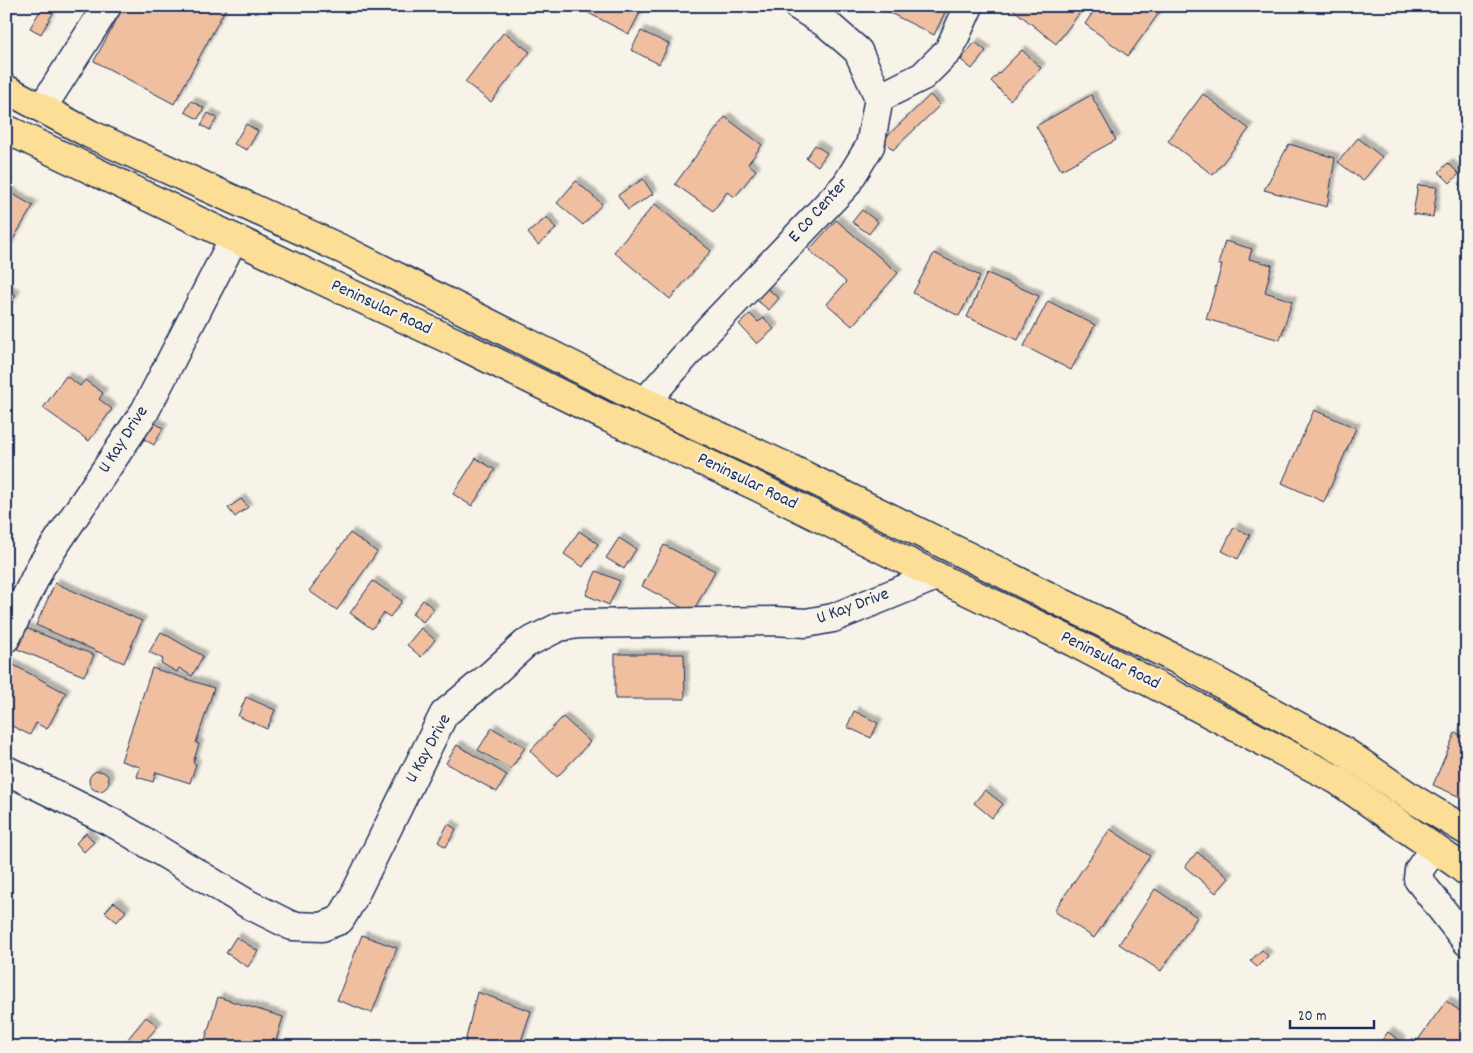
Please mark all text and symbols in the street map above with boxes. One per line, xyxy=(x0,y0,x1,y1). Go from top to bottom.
street label: E Co Center xyxy=(783,173,855,249)
street label: Peninsular Road xyxy=(327,274,435,342)
street label: U Kay Drive xyxy=(93,401,155,479)
street label: Peninsular Road xyxy=(693,447,801,517)
street label: U Kay Drive xyxy=(813,582,893,632)
street label: Peninsular Road xyxy=(1056,625,1164,697)
street label: U Kay Drive xyxy=(400,710,458,788)
scale bar xyxy=(1290,998,1374,1030)
text: 20 m xyxy=(1298,1006,1326,1028)

